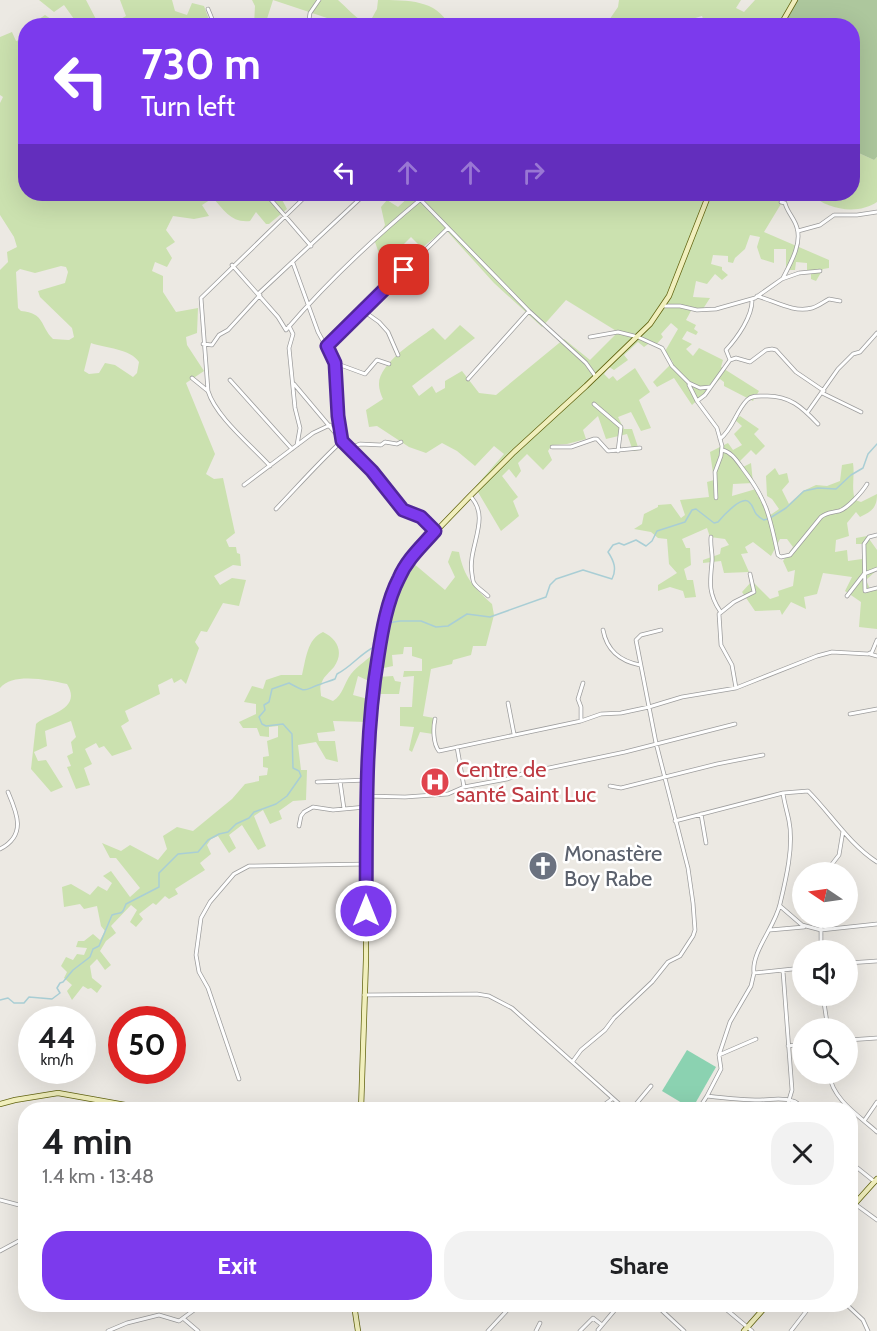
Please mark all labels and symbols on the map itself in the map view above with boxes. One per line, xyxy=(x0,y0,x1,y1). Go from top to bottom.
pin xyxy=(378,244,429,295)
place label: Centre de santé Saint Luc xyxy=(456,756,596,808)
hospital icon: Centre de santé Saint Luc xyxy=(419,766,451,798)
place label: Monastère Boy Rabe xyxy=(564,840,662,892)
church icon: Monastère Boy Rabe xyxy=(527,850,559,882)
north arrow xyxy=(792,862,858,928)
position arrow xyxy=(334,879,398,943)
speed limit sign: 50 xyxy=(108,1006,186,1084)

